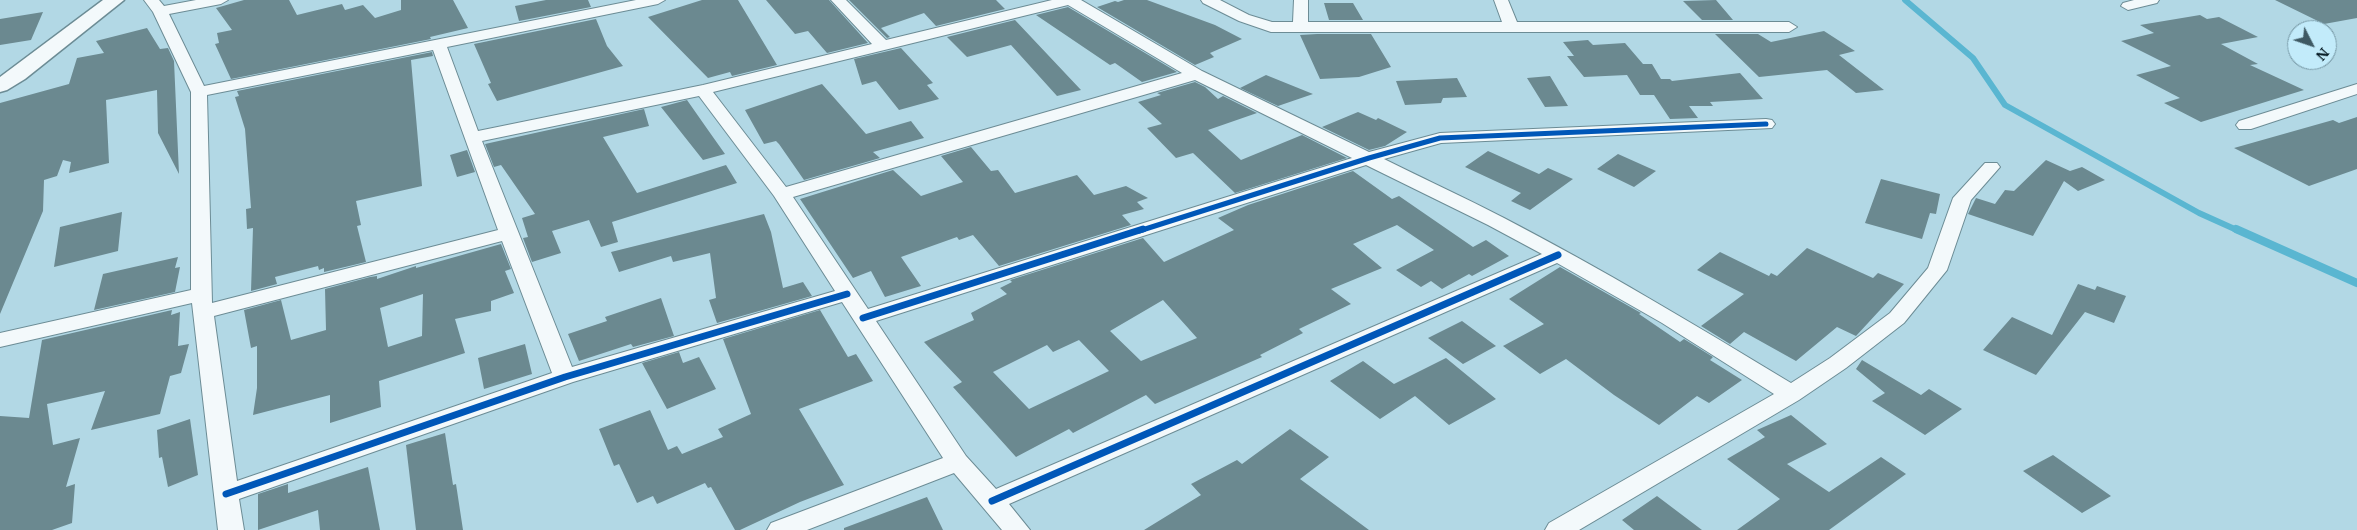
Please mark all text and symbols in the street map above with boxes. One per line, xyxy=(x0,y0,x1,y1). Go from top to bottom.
north arrow xyxy=(2287,20,2337,70)
text: N xyxy=(2312,44,2333,64)

